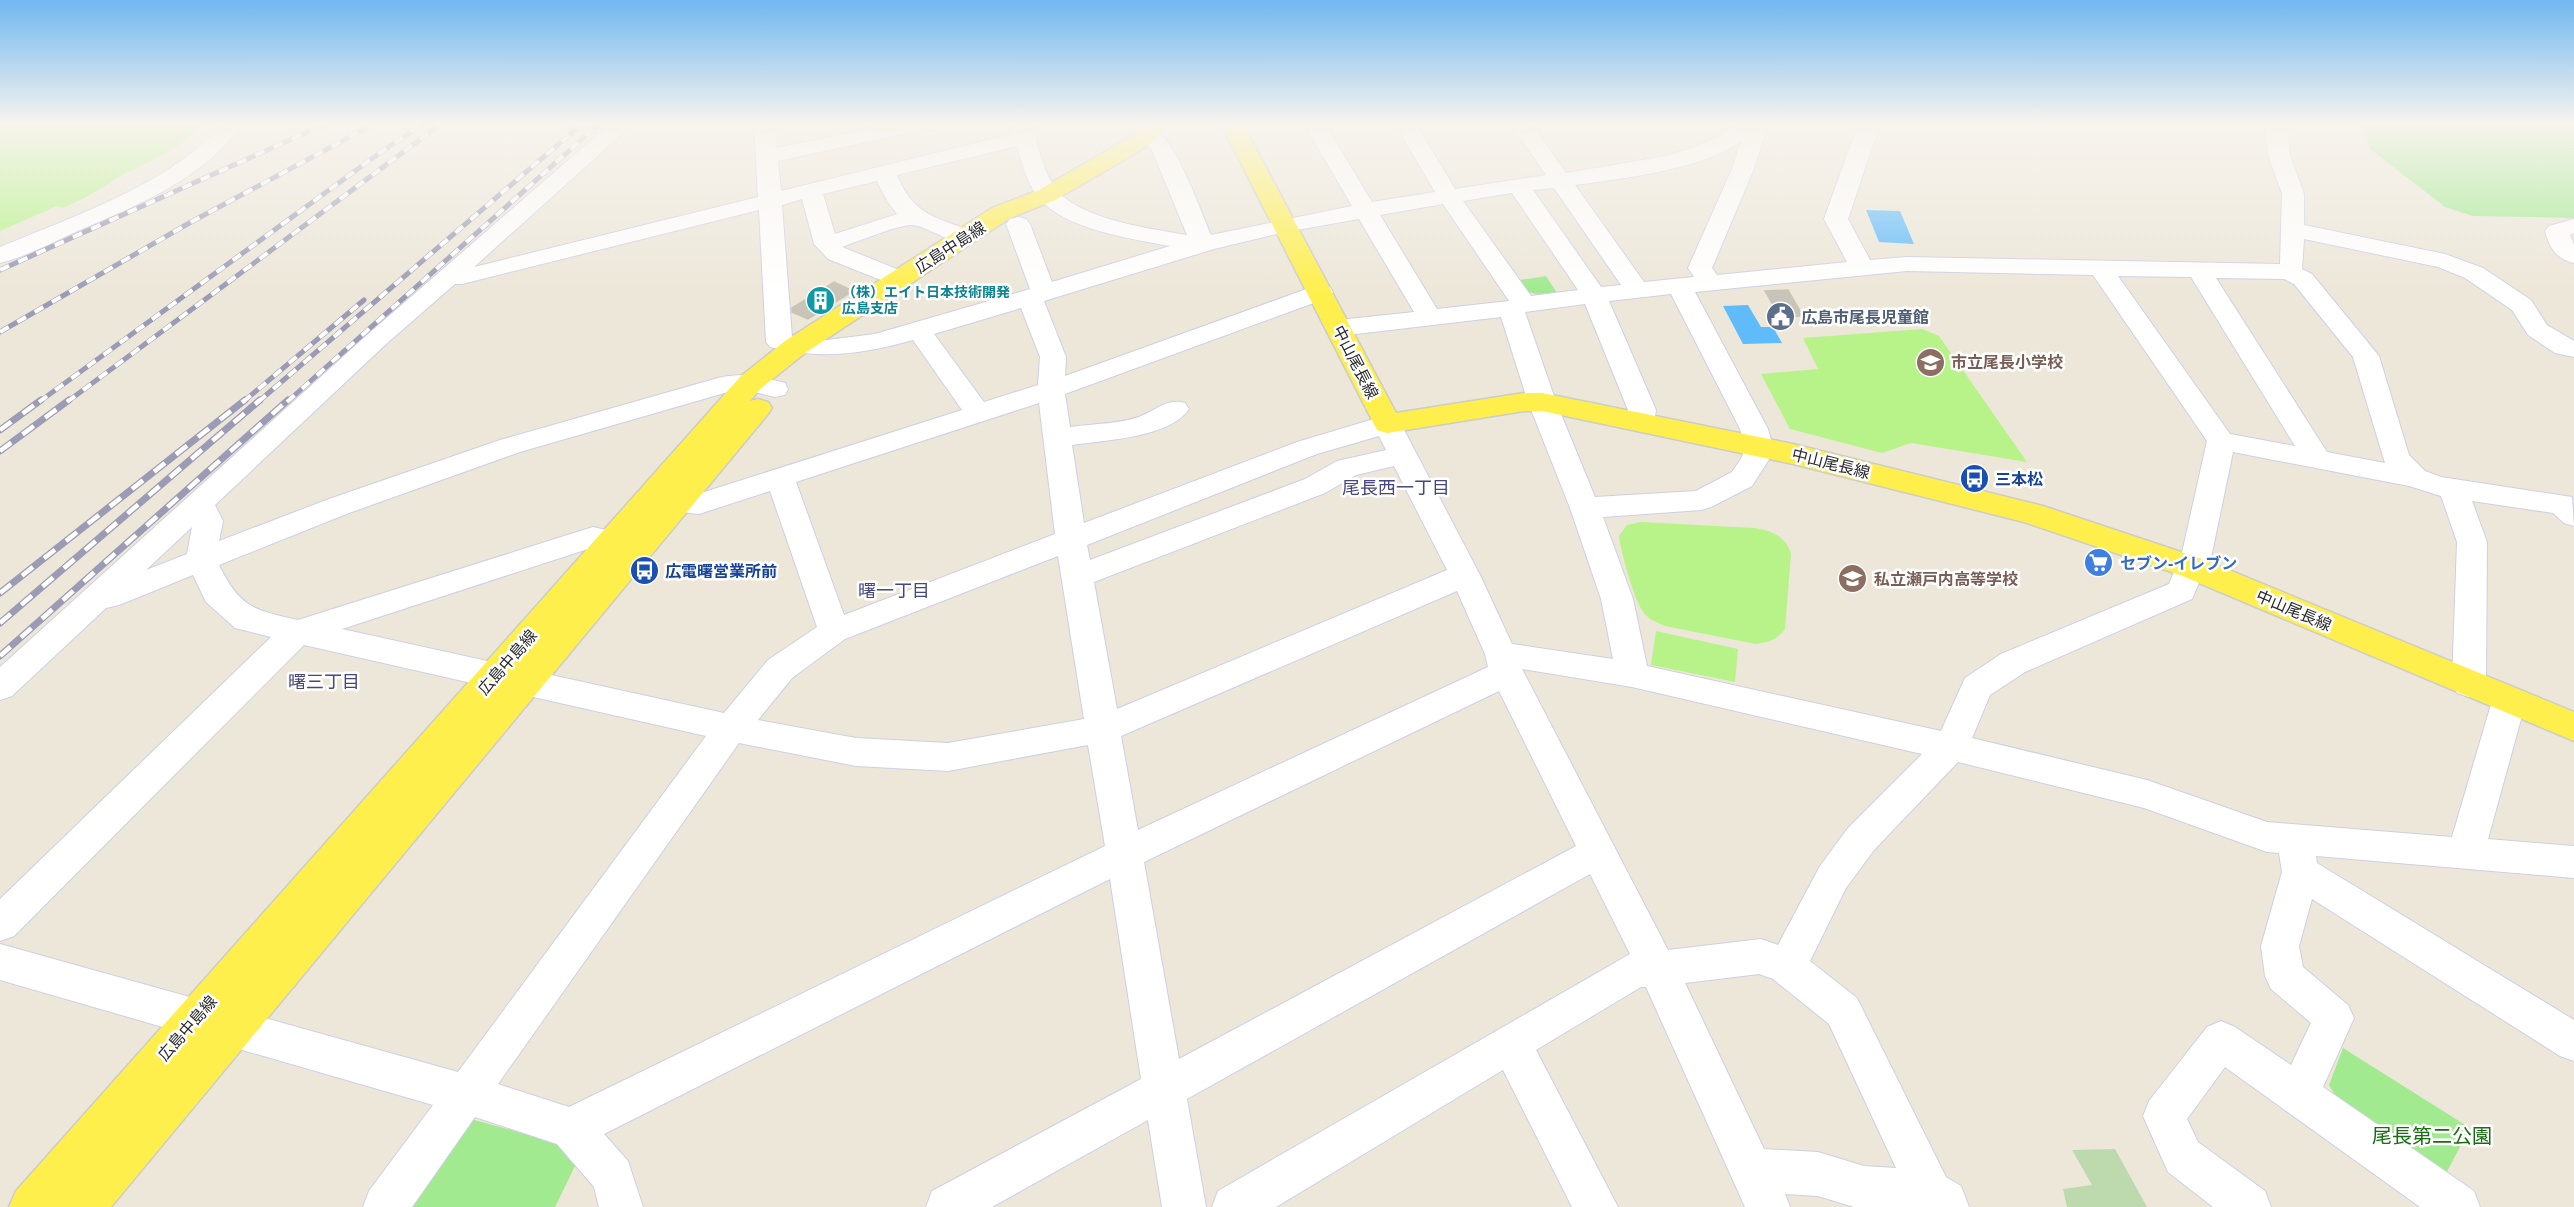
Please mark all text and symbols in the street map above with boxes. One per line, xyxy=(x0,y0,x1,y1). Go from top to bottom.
street label: 広島中島線 xyxy=(912,219,988,276)
building icon: （株）エイト日本技術開発 広島支店 xyxy=(805,284,837,316)
place label: （株）エイト日本技術開発 広島支店 xyxy=(842,284,1010,316)
public building icon: 広島市尾長児童館 xyxy=(1764,301,1796,333)
place label: 広島市尾長児童館 xyxy=(1801,309,1929,326)
street label: 中山尾長線 xyxy=(1330,323,1381,402)
school or university icon: 市立尾長小学校 xyxy=(1914,346,1946,378)
place label: 市立尾長小学校 xyxy=(1951,354,2063,371)
street label: 中山尾長線 xyxy=(1790,446,1872,481)
bus stop icon: 三本松 xyxy=(1958,463,1990,495)
place label: 三本松 xyxy=(1995,471,2043,488)
district label: 尾長西一丁目 xyxy=(1342,478,1450,498)
supermarket icon: セブン-イレブン xyxy=(2083,547,2115,579)
bus stop icon: 広電曙営業所前 xyxy=(628,555,660,587)
place label: セブン-イレブン xyxy=(2120,555,2237,572)
place label: 広電曙営業所前 xyxy=(665,563,777,580)
school or university icon: 私立瀬戸内高等学校 xyxy=(1837,563,1869,595)
place label: 私立瀬戸内高等学校 xyxy=(1874,571,2018,588)
district label: 曙一丁目 xyxy=(858,581,930,601)
street label: 中山尾長線 xyxy=(2254,587,2334,634)
street label: 広島中島線 xyxy=(475,627,540,698)
district label: 曙三丁目 xyxy=(288,672,360,692)
street label: 広島中島線 xyxy=(155,993,220,1064)
park label: 尾長第二公園 xyxy=(2372,1125,2492,1147)

